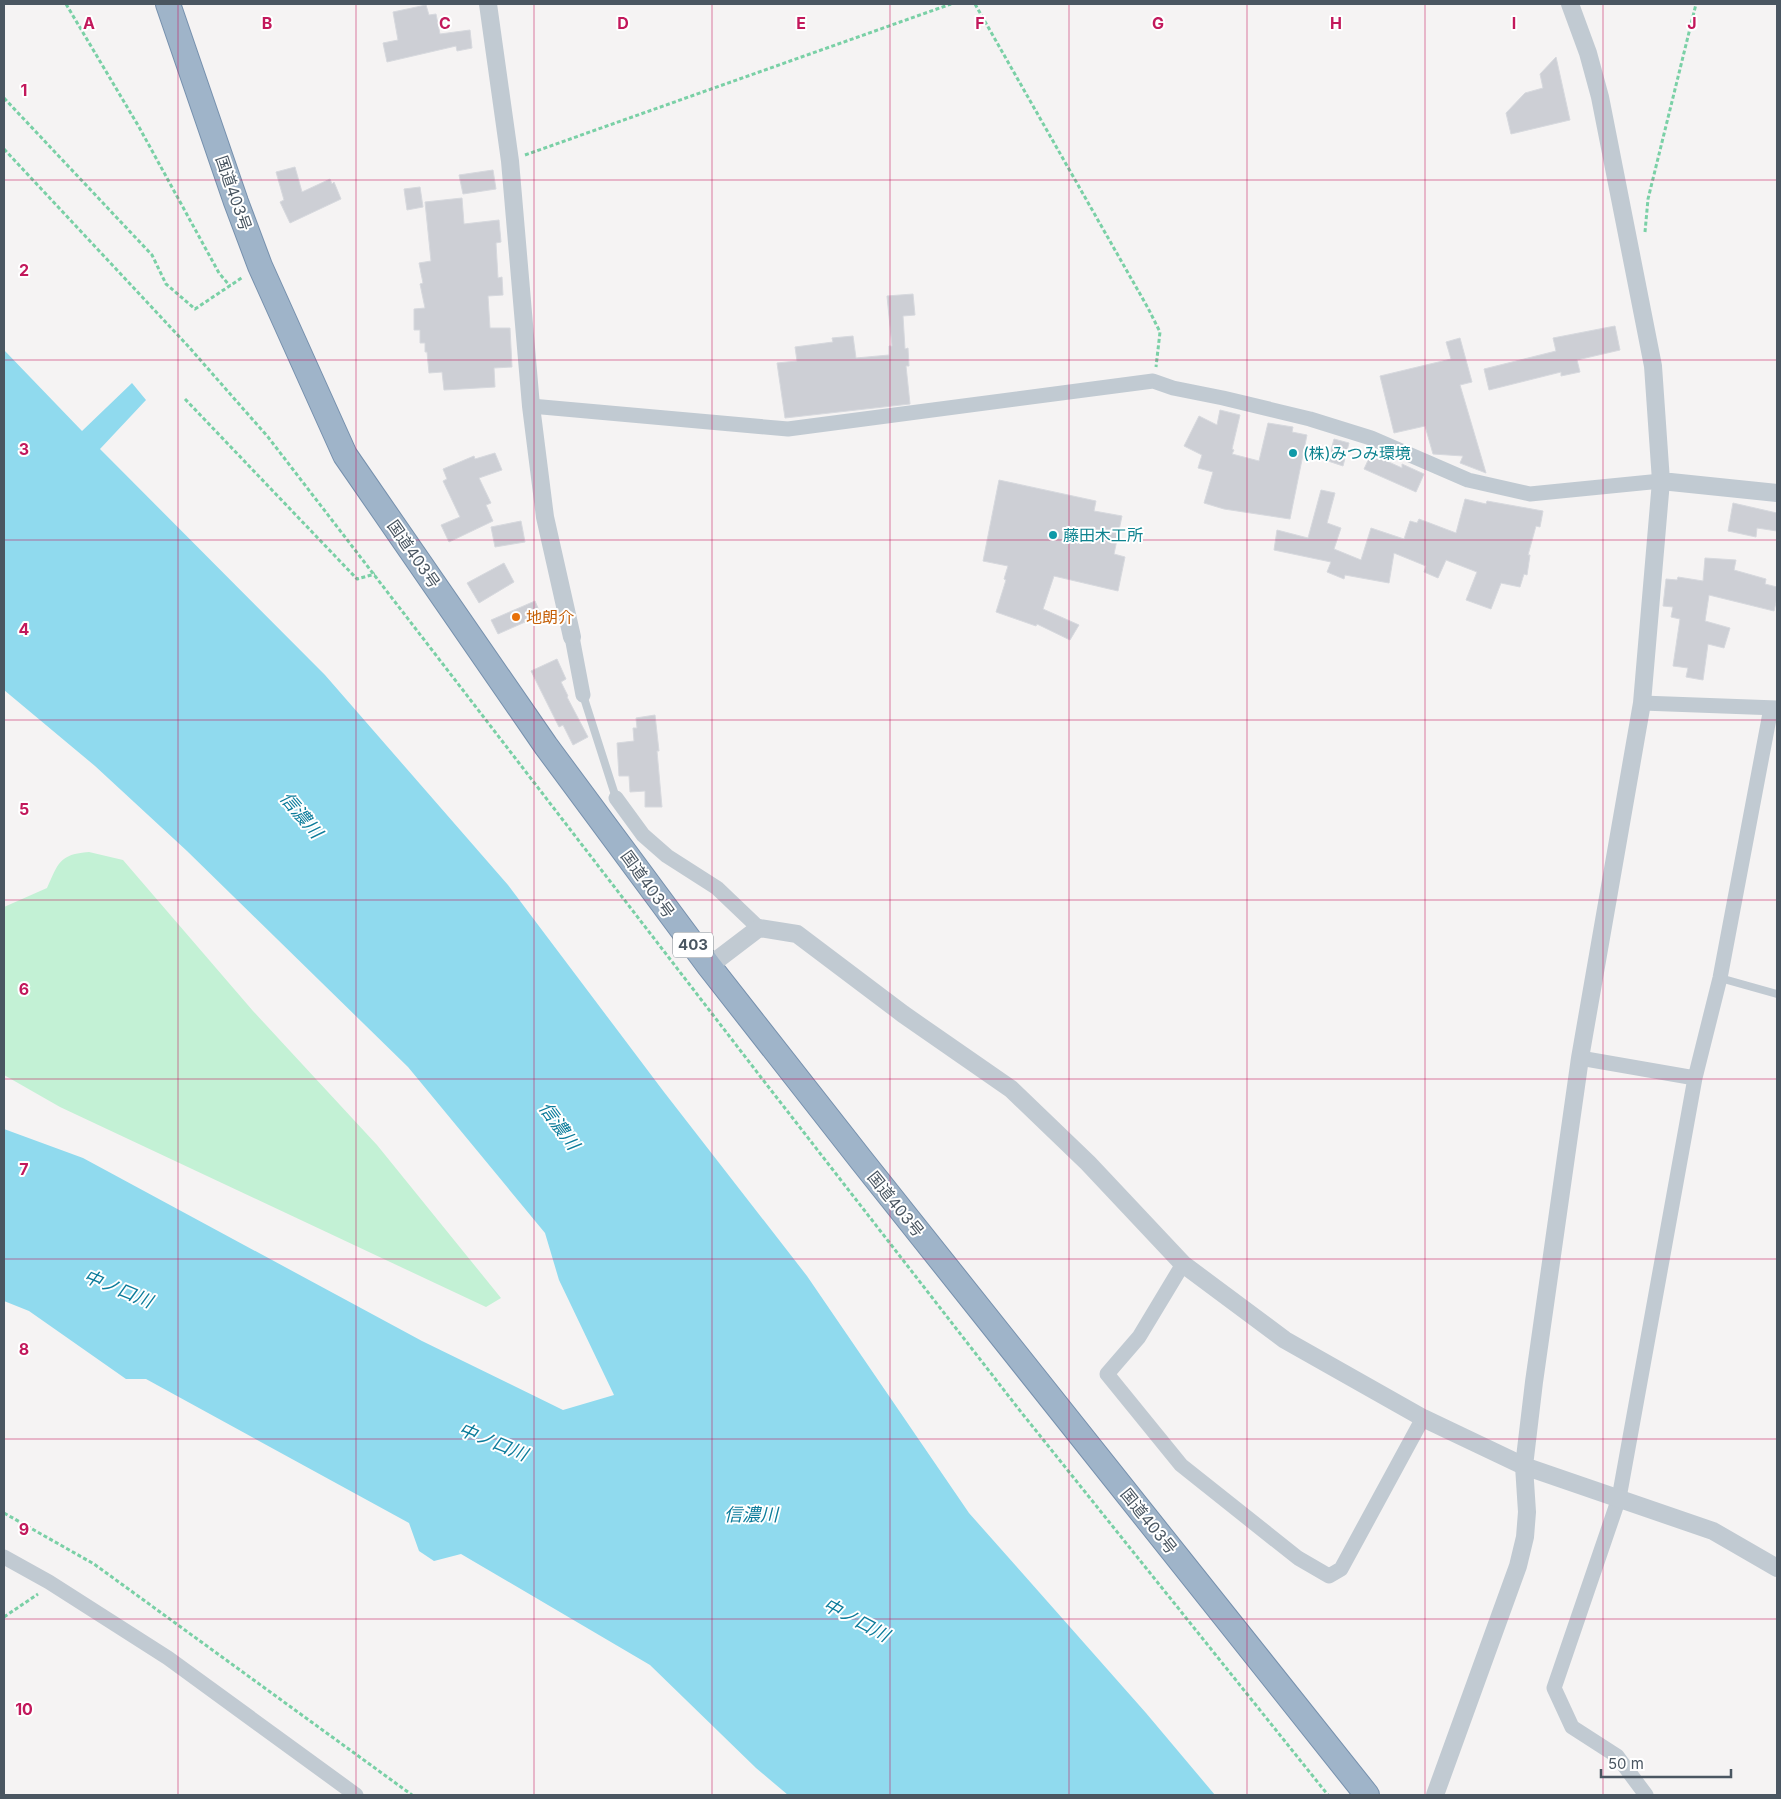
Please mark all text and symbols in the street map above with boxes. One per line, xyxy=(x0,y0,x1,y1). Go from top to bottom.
text: A xyxy=(83,13,95,33)
text: B xyxy=(262,13,272,33)
text: C xyxy=(439,13,451,33)
text: D xyxy=(617,13,629,33)
text: E xyxy=(796,13,806,33)
text: F xyxy=(975,13,985,33)
text: G xyxy=(1152,13,1164,33)
text: H xyxy=(1330,13,1342,33)
text: I xyxy=(1512,13,1516,33)
text: J xyxy=(1687,13,1697,33)
text: 1 xyxy=(21,80,27,100)
street label: 国道403号 xyxy=(212,153,256,233)
text: 2 xyxy=(19,260,29,280)
text: 3 xyxy=(19,439,29,459)
place label: (株)みつみ環境 xyxy=(1303,443,1411,463)
marker: (株)みつみ環境 xyxy=(1287,447,1299,459)
street label: 国道403号 xyxy=(383,516,445,592)
place label: 藤田木工所 xyxy=(1063,525,1143,545)
marker: 藤田木工所 xyxy=(1047,529,1059,541)
place label: 地朗介 xyxy=(526,607,574,627)
marker: 地朗介 xyxy=(510,611,522,623)
text: 4 xyxy=(19,619,30,639)
water label: 信濃川 xyxy=(276,787,328,844)
text: 5 xyxy=(19,799,29,819)
street label: 国道403号 xyxy=(617,846,679,922)
road number: 403 xyxy=(673,932,713,958)
text: 6 xyxy=(19,979,29,999)
water label: 信濃川 xyxy=(535,1098,585,1155)
text: 7 xyxy=(19,1159,29,1179)
street label: 国道403号 xyxy=(864,1167,928,1241)
water label: 中ノ口川 xyxy=(81,1265,157,1313)
text: 8 xyxy=(19,1339,29,1359)
water label: 中ノ口川 xyxy=(456,1418,532,1466)
street label: 国道403号 xyxy=(1117,1484,1181,1558)
water label: 信濃川 xyxy=(724,1504,780,1525)
text: 9 xyxy=(19,1519,29,1539)
water label: 中ノ口川 xyxy=(820,1593,895,1647)
text: 10 xyxy=(15,1699,33,1719)
scale bar xyxy=(1601,1746,1731,1778)
text: 50 m xyxy=(1608,1754,1644,1773)

